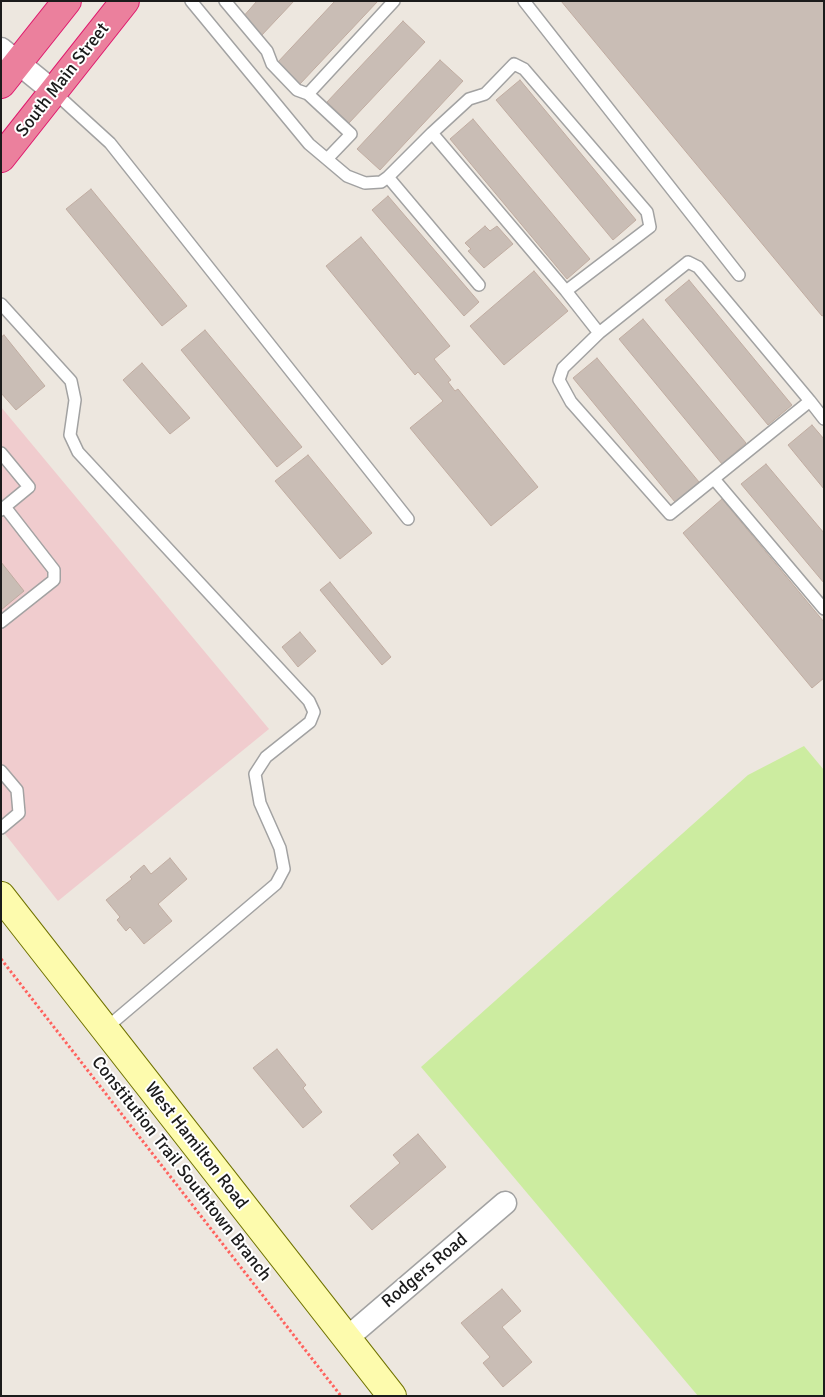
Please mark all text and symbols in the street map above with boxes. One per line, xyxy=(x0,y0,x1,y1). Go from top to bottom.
street label: South Main Street xyxy=(12,19,114,141)
street label: Constitution Trail Southtown Branch xyxy=(87,1052,275,1286)
street label: West Hamilton Road xyxy=(140,1078,252,1214)
street label: Rodgers Road xyxy=(378,1229,472,1313)

